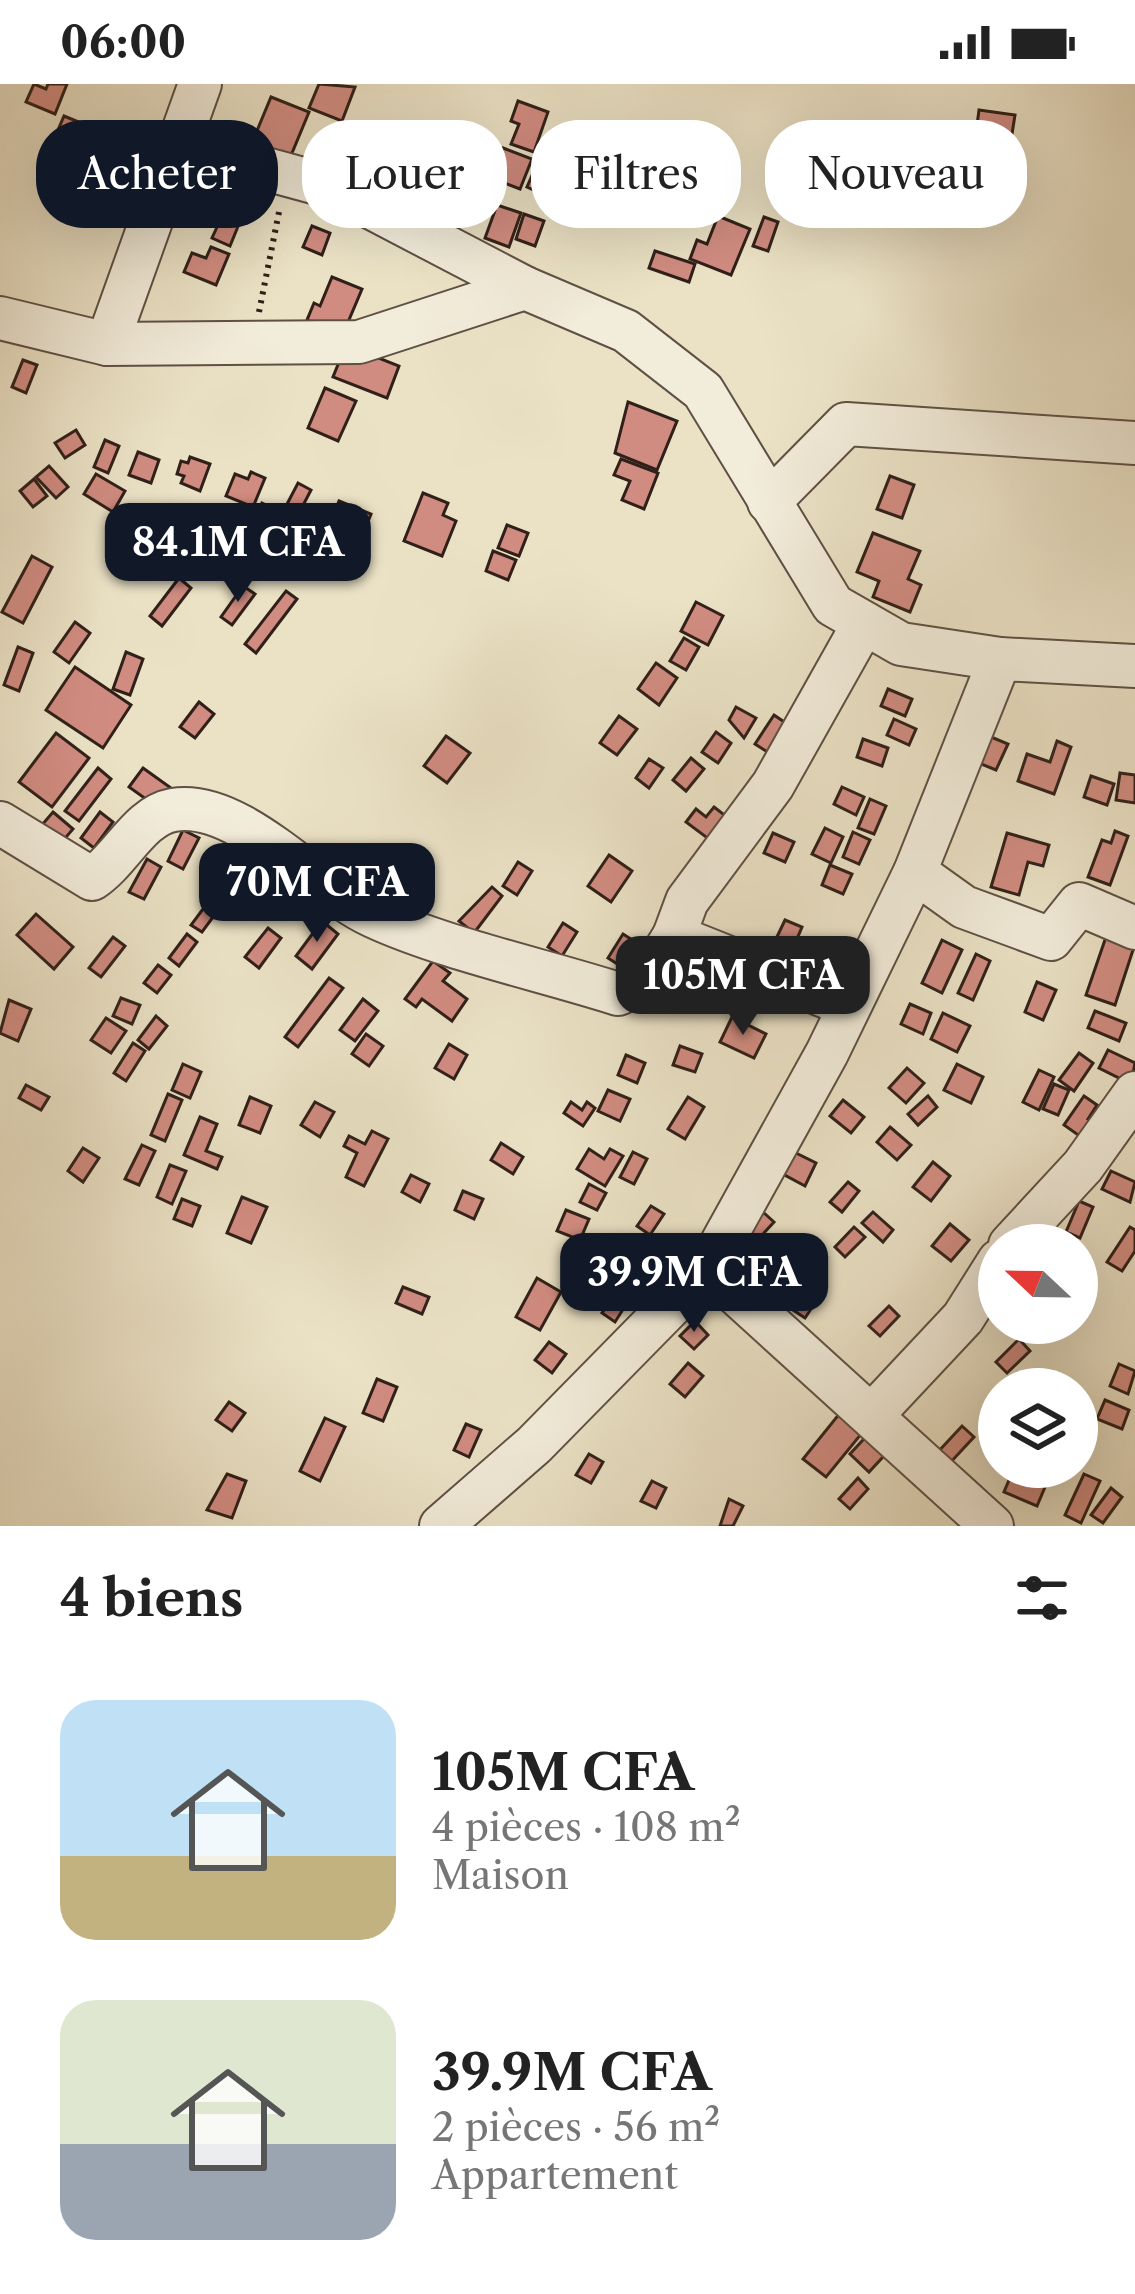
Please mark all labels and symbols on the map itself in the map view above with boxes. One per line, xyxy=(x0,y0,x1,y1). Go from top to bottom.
pin: 84.1M CFA xyxy=(101,503,375,605)
pin: 70M CFA xyxy=(206,843,428,945)
pin: 105M CFA xyxy=(619,936,867,1038)
north arrow xyxy=(978,1224,1098,1344)
pin: 39.9M CFA xyxy=(557,1233,831,1335)

